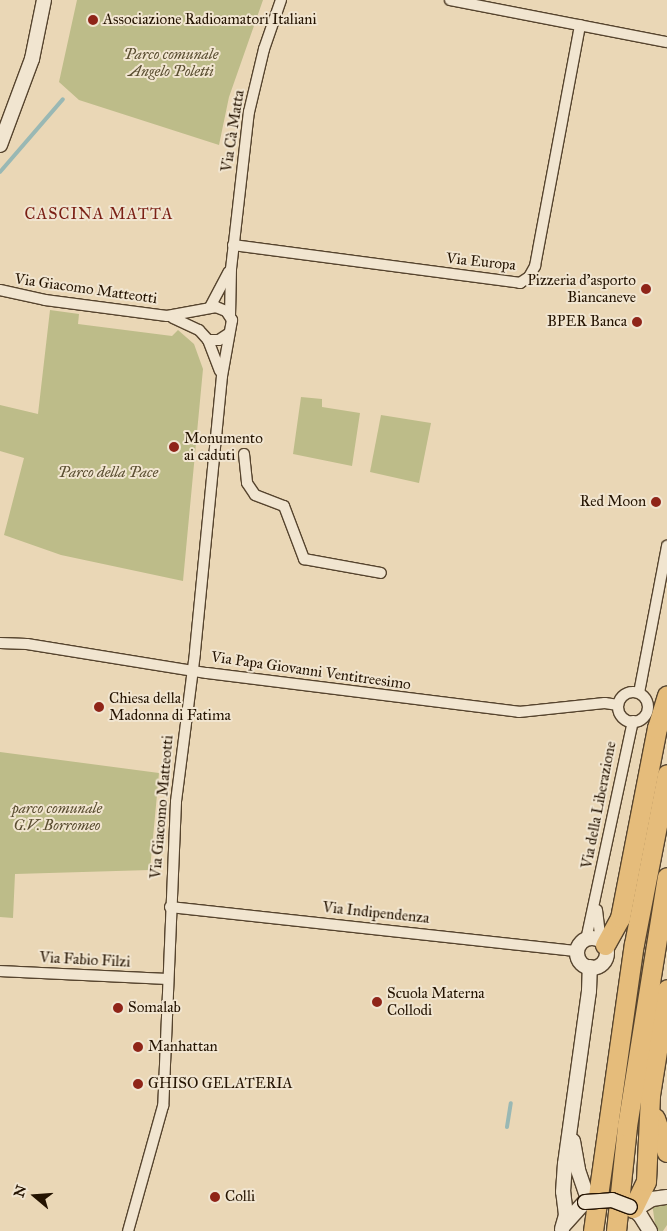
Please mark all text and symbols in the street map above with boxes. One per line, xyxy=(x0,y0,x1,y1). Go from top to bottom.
place label: Associazione Radioamatori Italiani xyxy=(103,11,317,29)
marker: Associazione Radioamatori Italiani xyxy=(87,14,99,26)
park label: Parco comunale Angelo Poletti xyxy=(124,45,218,80)
street label: Via Cà Matta xyxy=(218,89,248,173)
district label: CASCINA MATTA xyxy=(23,204,175,224)
street label: Via Europa xyxy=(445,249,517,275)
street label: Via Giacomo Matteotti xyxy=(13,270,159,308)
place label: Pizzeria d'asporto Biancaneve xyxy=(527,271,636,306)
marker: Pizzeria d'asporto Biancaneve xyxy=(640,283,652,295)
place label: BPER Banca xyxy=(547,313,627,331)
marker: BPER Banca xyxy=(631,316,643,328)
place label: Monumento ai caduti xyxy=(184,429,263,464)
marker: Monumento ai caduti xyxy=(168,441,180,453)
park label: Parco della Pace xyxy=(58,464,158,482)
place label: Red Moon xyxy=(580,493,646,511)
marker: Red Moon xyxy=(650,496,662,508)
street label: Via Papa Giovanni Ventitreesimo xyxy=(210,648,412,694)
place label: Chiesa della Madonna di Fatima xyxy=(109,689,231,724)
marker: Chiesa della Madonna di Fatima xyxy=(93,701,105,713)
street label: Via Giacomo Matteotti xyxy=(147,734,177,880)
street label: Via della Liberazione xyxy=(578,740,620,870)
park label: parco comunale G.V. Borromeo xyxy=(12,799,102,834)
street label: Via Indipendenza xyxy=(322,898,430,928)
street label: Via Fabio Filzi xyxy=(39,949,131,971)
place label: Scuola Materna Collodi xyxy=(387,984,485,1019)
marker: Scuola Materna Collodi xyxy=(371,996,383,1008)
place label: Somalab xyxy=(128,999,181,1017)
marker: Somalab xyxy=(112,1002,124,1014)
place label: Manhattan xyxy=(148,1038,218,1056)
marker: Manhattan xyxy=(132,1041,144,1053)
place label: GHISO GELATERIA xyxy=(148,1075,293,1093)
marker: GHISO GELATERIA xyxy=(132,1078,144,1090)
north arrow xyxy=(10,1171,60,1221)
text: N xyxy=(10,1183,30,1199)
place label: Colli xyxy=(225,1188,255,1206)
marker: Colli xyxy=(209,1191,221,1203)

